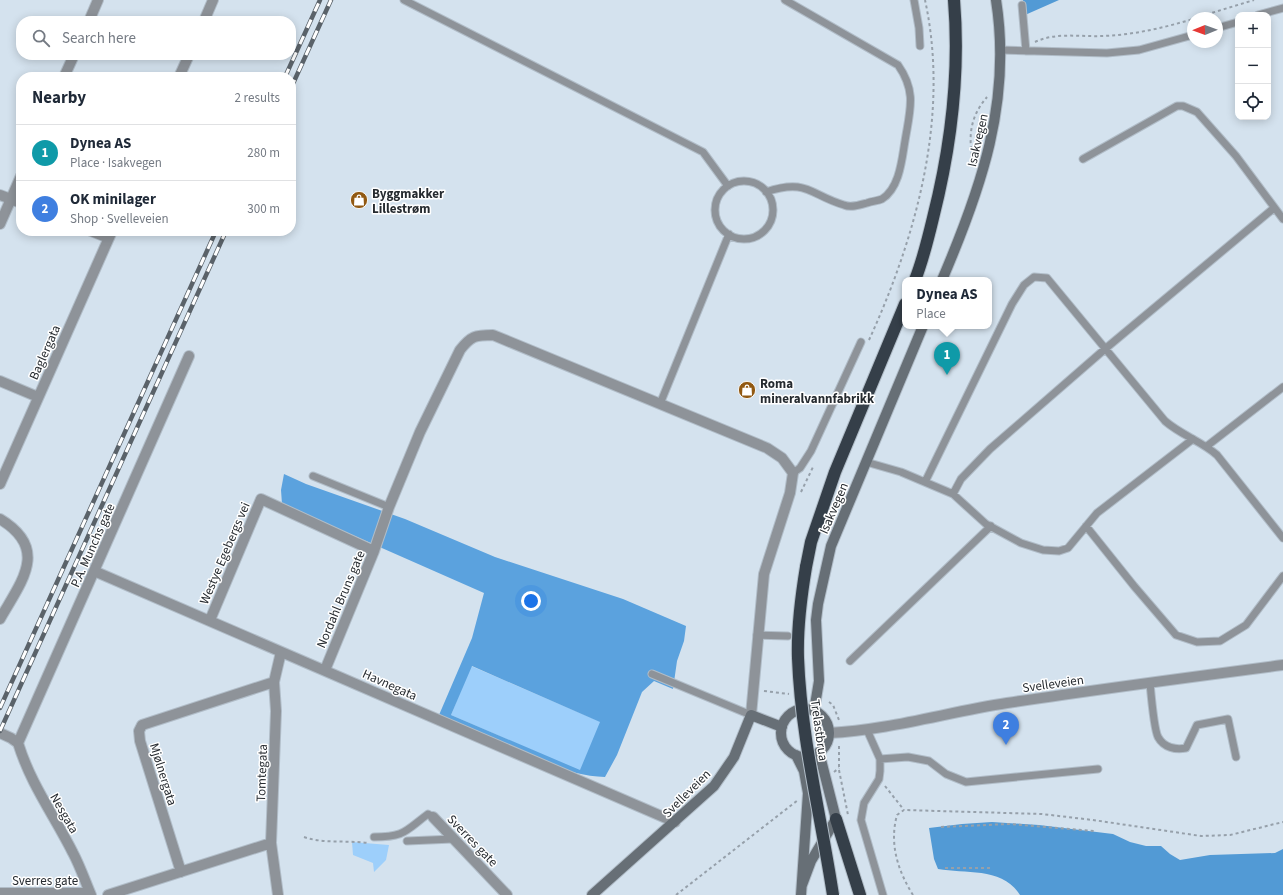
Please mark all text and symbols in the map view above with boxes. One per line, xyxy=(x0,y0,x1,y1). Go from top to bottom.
north arrow xyxy=(1187,12,1223,48)
map controls xyxy=(1235,12,1271,120)
button: + xyxy=(1235,12,1271,48)
search box xyxy=(16,16,296,60)
icon: search xyxy=(30,27,52,49)
text: Search here xyxy=(62,28,136,49)
button: − xyxy=(1235,48,1271,84)
button: locate xyxy=(1235,84,1271,120)
text: Nearby xyxy=(32,86,86,110)
text: 2 results xyxy=(235,89,280,107)
street label: Isakvegen xyxy=(963,112,993,169)
text: Dynea AS xyxy=(70,133,131,154)
text: 1 xyxy=(42,144,48,162)
text: 280 m xyxy=(247,144,280,162)
text: Place · Isakvegen xyxy=(70,154,162,172)
place label: Byggmakker Lillestrøm xyxy=(372,185,445,218)
text: OK minilager xyxy=(70,189,156,210)
shop icon: Byggmakker Lillestrøm xyxy=(349,190,369,210)
text: 2 xyxy=(42,200,48,218)
text: 300 m xyxy=(247,200,280,218)
text: Shop · Svelleveien xyxy=(70,210,169,228)
popup xyxy=(902,277,992,329)
text: Dynea AS xyxy=(916,284,978,305)
text: Place xyxy=(916,305,946,323)
street label: Baglergata xyxy=(25,322,65,383)
pin: 1 xyxy=(934,342,960,375)
place label: Roma mineralvannfabrikk xyxy=(760,375,875,408)
shop icon: Roma mineralvannfabrikk xyxy=(737,380,757,400)
street label: Isakvegen xyxy=(815,480,853,537)
street label: Westye Egebergs vei xyxy=(195,500,255,607)
street label: P.A. Munchs gate xyxy=(66,501,119,590)
street label: Nordahl Bruns gate xyxy=(312,548,370,651)
your location xyxy=(521,591,541,611)
street label: Havnegata xyxy=(359,665,420,705)
street label: Svelleveien xyxy=(1021,671,1085,697)
street label: Trelastbrua xyxy=(806,698,832,762)
pin: 2 xyxy=(993,712,1019,745)
street label: Mjølnergata xyxy=(145,741,181,808)
street label: Tomtegata xyxy=(252,744,272,802)
street label: Svelleveien xyxy=(658,765,715,822)
street label: Nesgata xyxy=(45,790,83,837)
street label: Sverres gate xyxy=(443,811,502,871)
street label: Sverres gate xyxy=(12,872,78,890)

